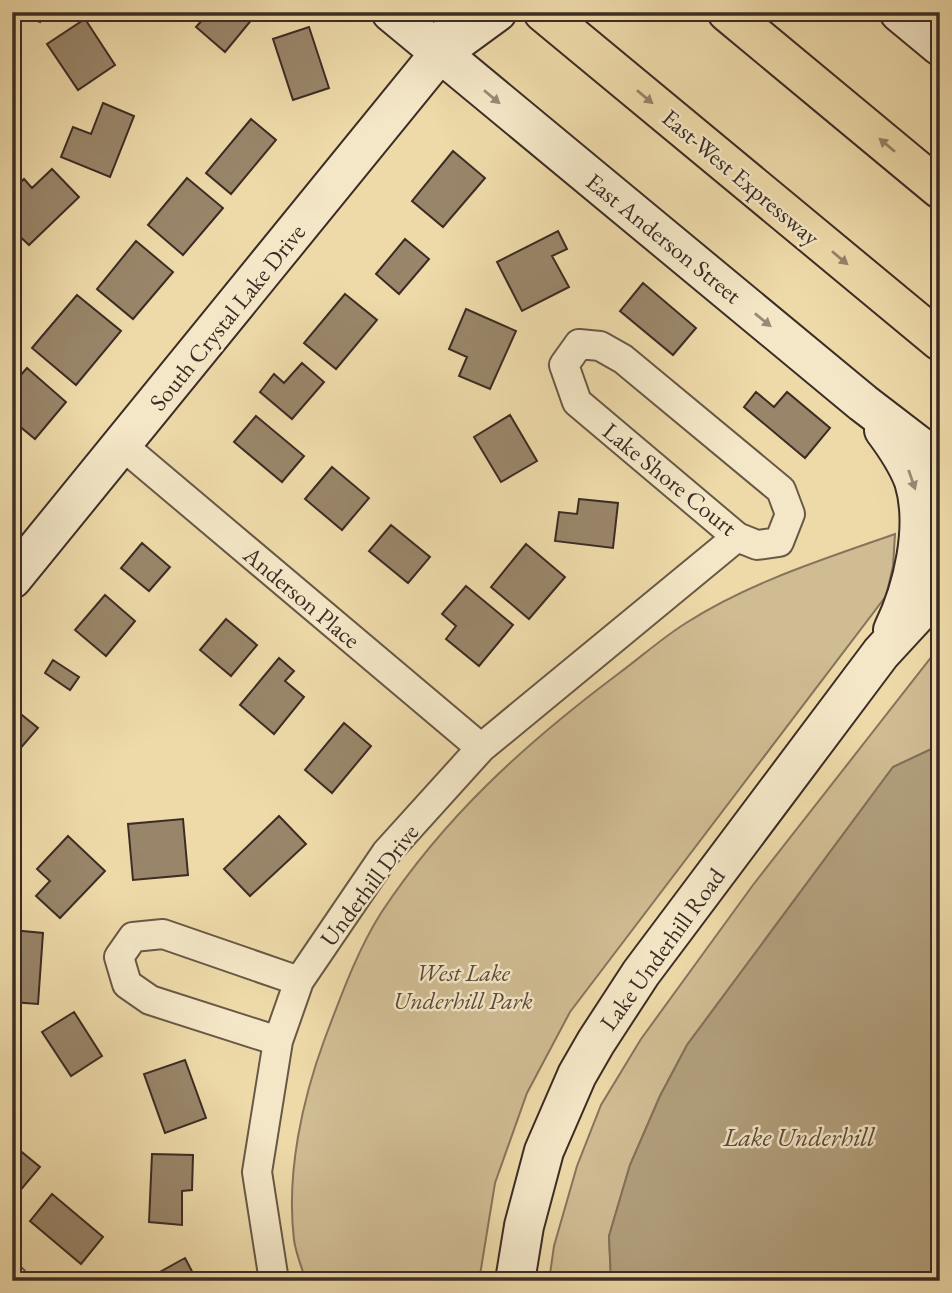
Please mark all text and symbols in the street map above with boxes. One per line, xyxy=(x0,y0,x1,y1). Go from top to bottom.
one-way arrow xyxy=(484,89,501,104)
one-way arrow xyxy=(637,89,654,104)
street label: East-West Expressway xyxy=(656,102,827,252)
one-way arrow xyxy=(879,138,897,153)
street label: East Anderson Street xyxy=(580,166,748,311)
street label: South Crystal Lake Drive xyxy=(142,217,312,417)
one-way arrow xyxy=(831,250,848,265)
one-way arrow xyxy=(753,312,771,327)
street label: Lake Shore Court xyxy=(597,415,744,543)
one-way arrow xyxy=(907,470,918,491)
street label: Anderson Place xyxy=(236,538,367,655)
street label: Underhill Drive xyxy=(313,817,425,953)
street label: Lake Underhill Road xyxy=(593,861,732,1036)
park label: West Lake Underhill Park xyxy=(393,957,533,1016)
water label: Lake Underhill xyxy=(722,1120,875,1154)

